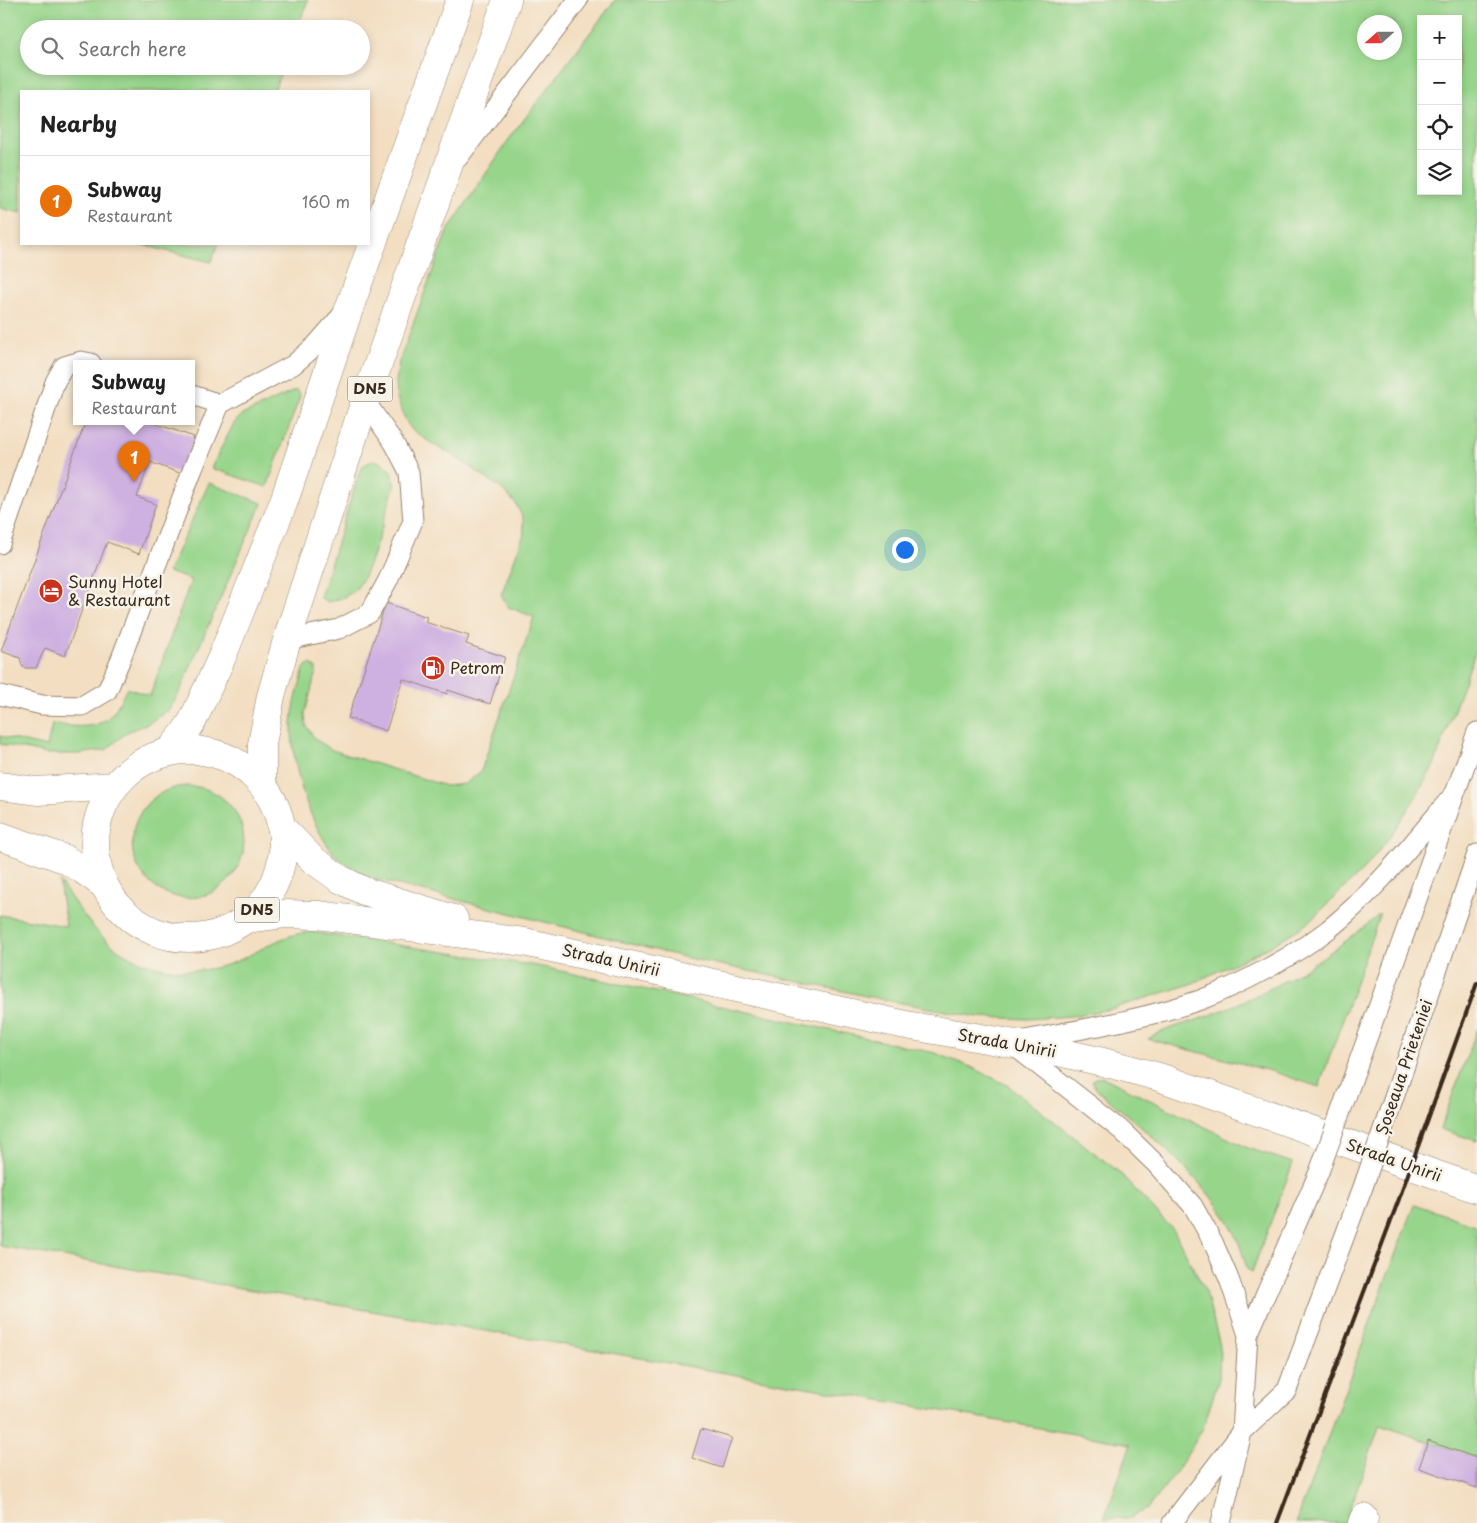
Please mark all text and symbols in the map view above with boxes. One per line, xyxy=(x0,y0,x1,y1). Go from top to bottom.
north arrow xyxy=(1357,15,1402,60)
map controls xyxy=(1417,15,1462,195)
button: + xyxy=(1417,15,1462,60)
search box xyxy=(20,20,370,75)
icon: search xyxy=(38,34,66,62)
text: Search here xyxy=(78,34,187,62)
button: − xyxy=(1417,60,1462,105)
button: locate xyxy=(1417,105,1462,150)
text: Nearby xyxy=(40,107,117,139)
button: layers xyxy=(1417,150,1462,195)
text: Subway xyxy=(87,175,161,203)
text: 1 xyxy=(52,189,60,213)
text: 160 m xyxy=(302,189,350,213)
text: Restaurant xyxy=(87,203,173,227)
popup xyxy=(73,360,195,425)
text: Subway xyxy=(91,367,166,395)
road number: DN5 xyxy=(348,376,392,402)
text: Restaurant xyxy=(91,395,177,419)
pin: 1 xyxy=(118,441,150,482)
your location xyxy=(892,537,918,563)
place label: Sunny Hotel & Restaurant xyxy=(68,569,171,611)
hotel icon: Sunny Hotel & Restaurant xyxy=(38,578,64,604)
fuel station icon: Petrom xyxy=(420,655,446,681)
place label: Petrom xyxy=(450,655,504,679)
road number: DN5 xyxy=(234,898,280,922)
street label: Strada Unirii xyxy=(560,937,663,981)
street label: Șoseaua Prieteniei xyxy=(1369,996,1437,1138)
street label: Strada Unirii xyxy=(956,1022,1058,1062)
street label: Strada Unirii xyxy=(1343,1131,1445,1187)

